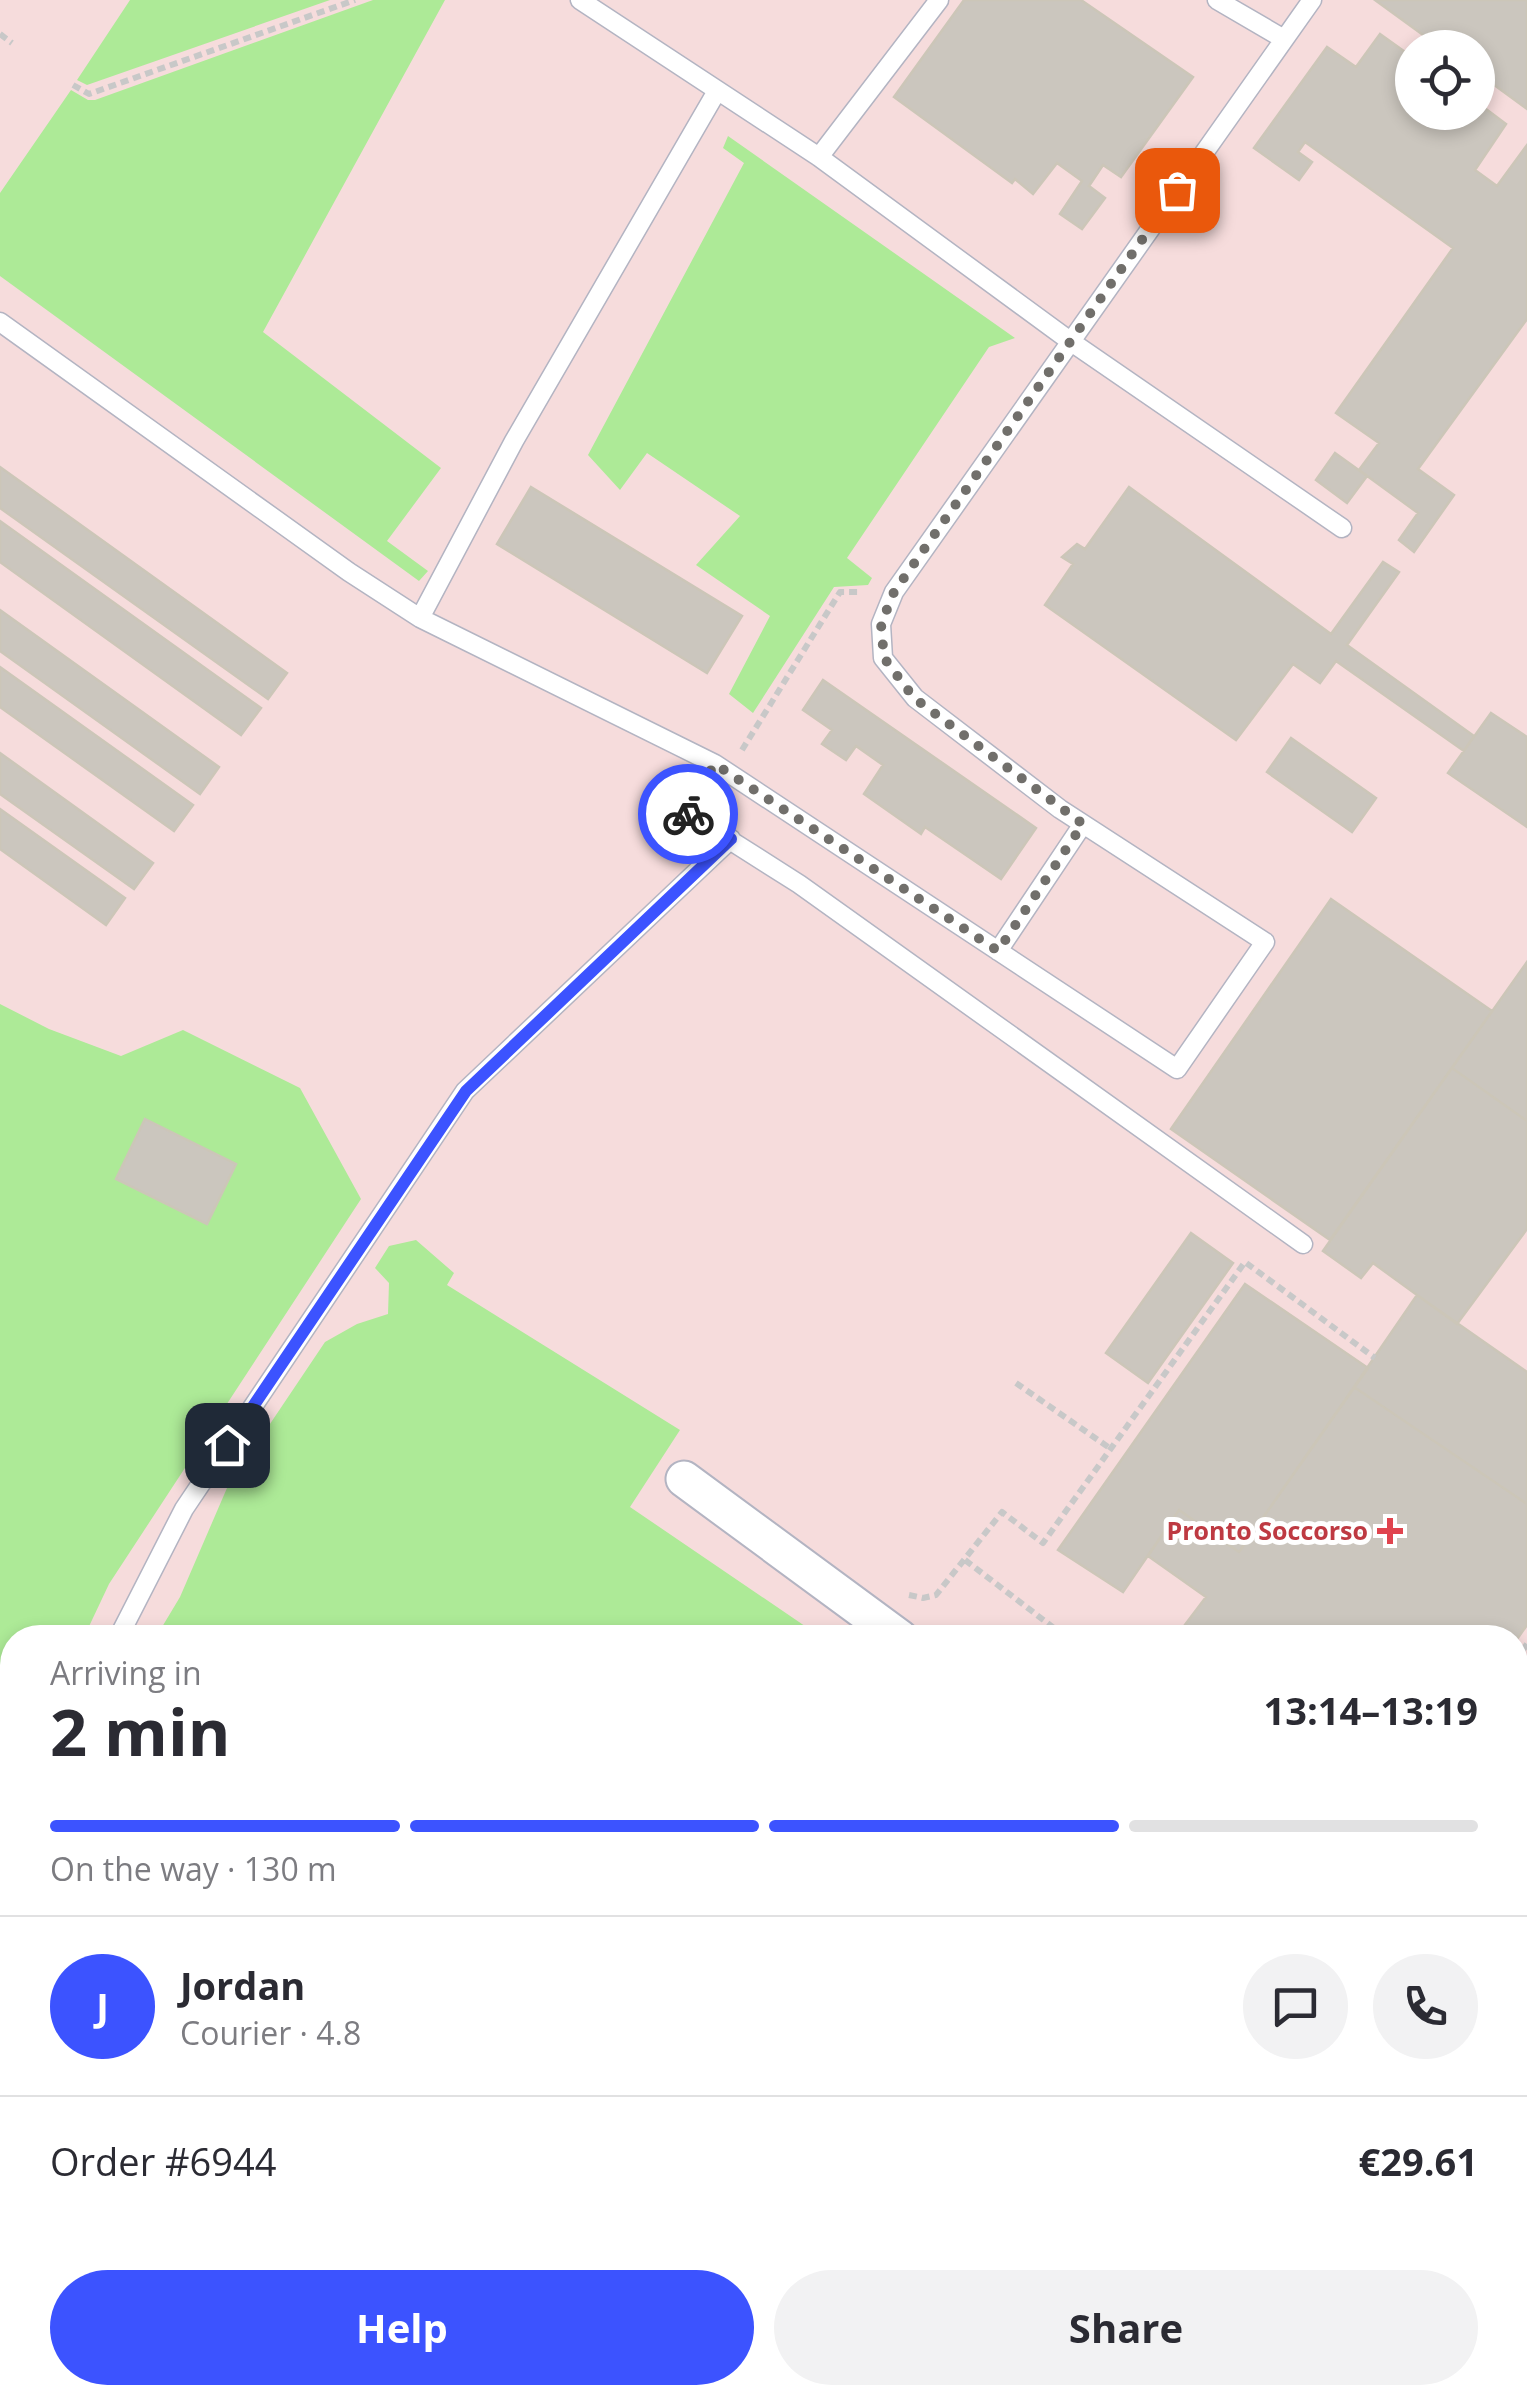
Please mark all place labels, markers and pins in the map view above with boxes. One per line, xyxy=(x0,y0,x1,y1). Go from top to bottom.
pin xyxy=(1135,148,1220,233)
pin xyxy=(185,1403,270,1488)
place label: Pronto Soccorso xyxy=(1167,1513,1368,1547)
marker: Pronto Soccorso xyxy=(1377,1518,1403,1544)

